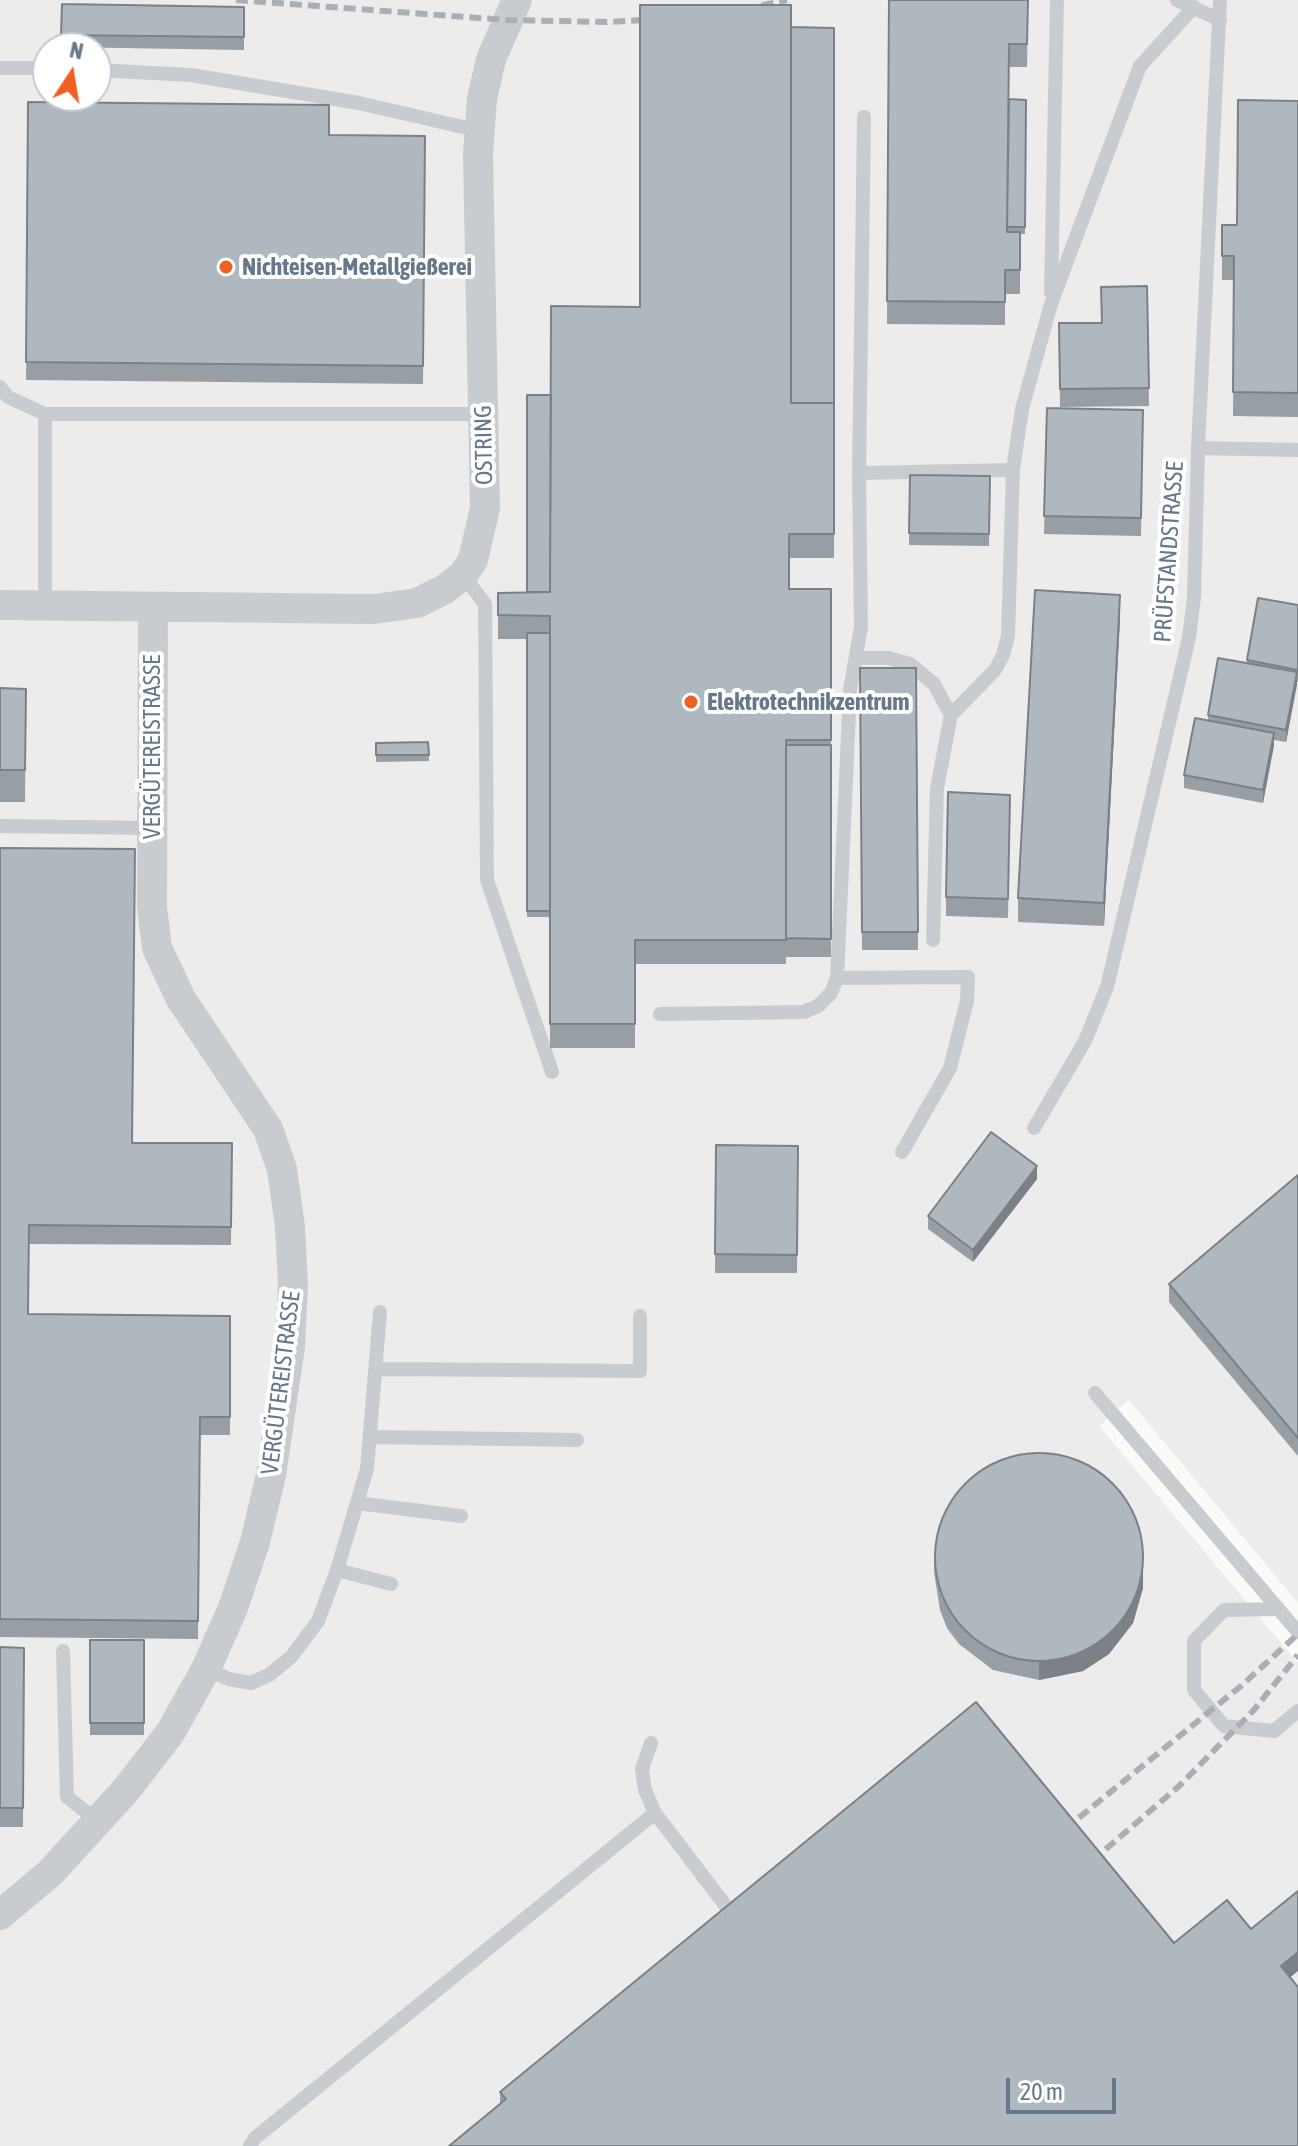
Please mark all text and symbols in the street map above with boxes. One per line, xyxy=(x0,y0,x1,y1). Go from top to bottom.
north arrow xyxy=(32,32,112,112)
text: N xyxy=(68,36,86,65)
place label: Nichteisen-Metallgießerei xyxy=(242,253,472,281)
marker: Nichteisen-Metallgießerei xyxy=(217,258,235,276)
street label: OSTRING xyxy=(469,405,499,485)
street label: PRÜFSTANDSTRASSE xyxy=(1148,461,1190,643)
street label: VERGÜTEREISTRASSE xyxy=(138,655,166,839)
place label: Elektrotechnikzentrum xyxy=(707,688,910,716)
marker: Elektrotechnikzentrum xyxy=(682,693,700,711)
street label: VERGÜTEREISTRASSE xyxy=(255,1290,307,1476)
scale bar xyxy=(1010,2062,1120,2112)
text: 20 m xyxy=(1020,2078,1063,2105)

